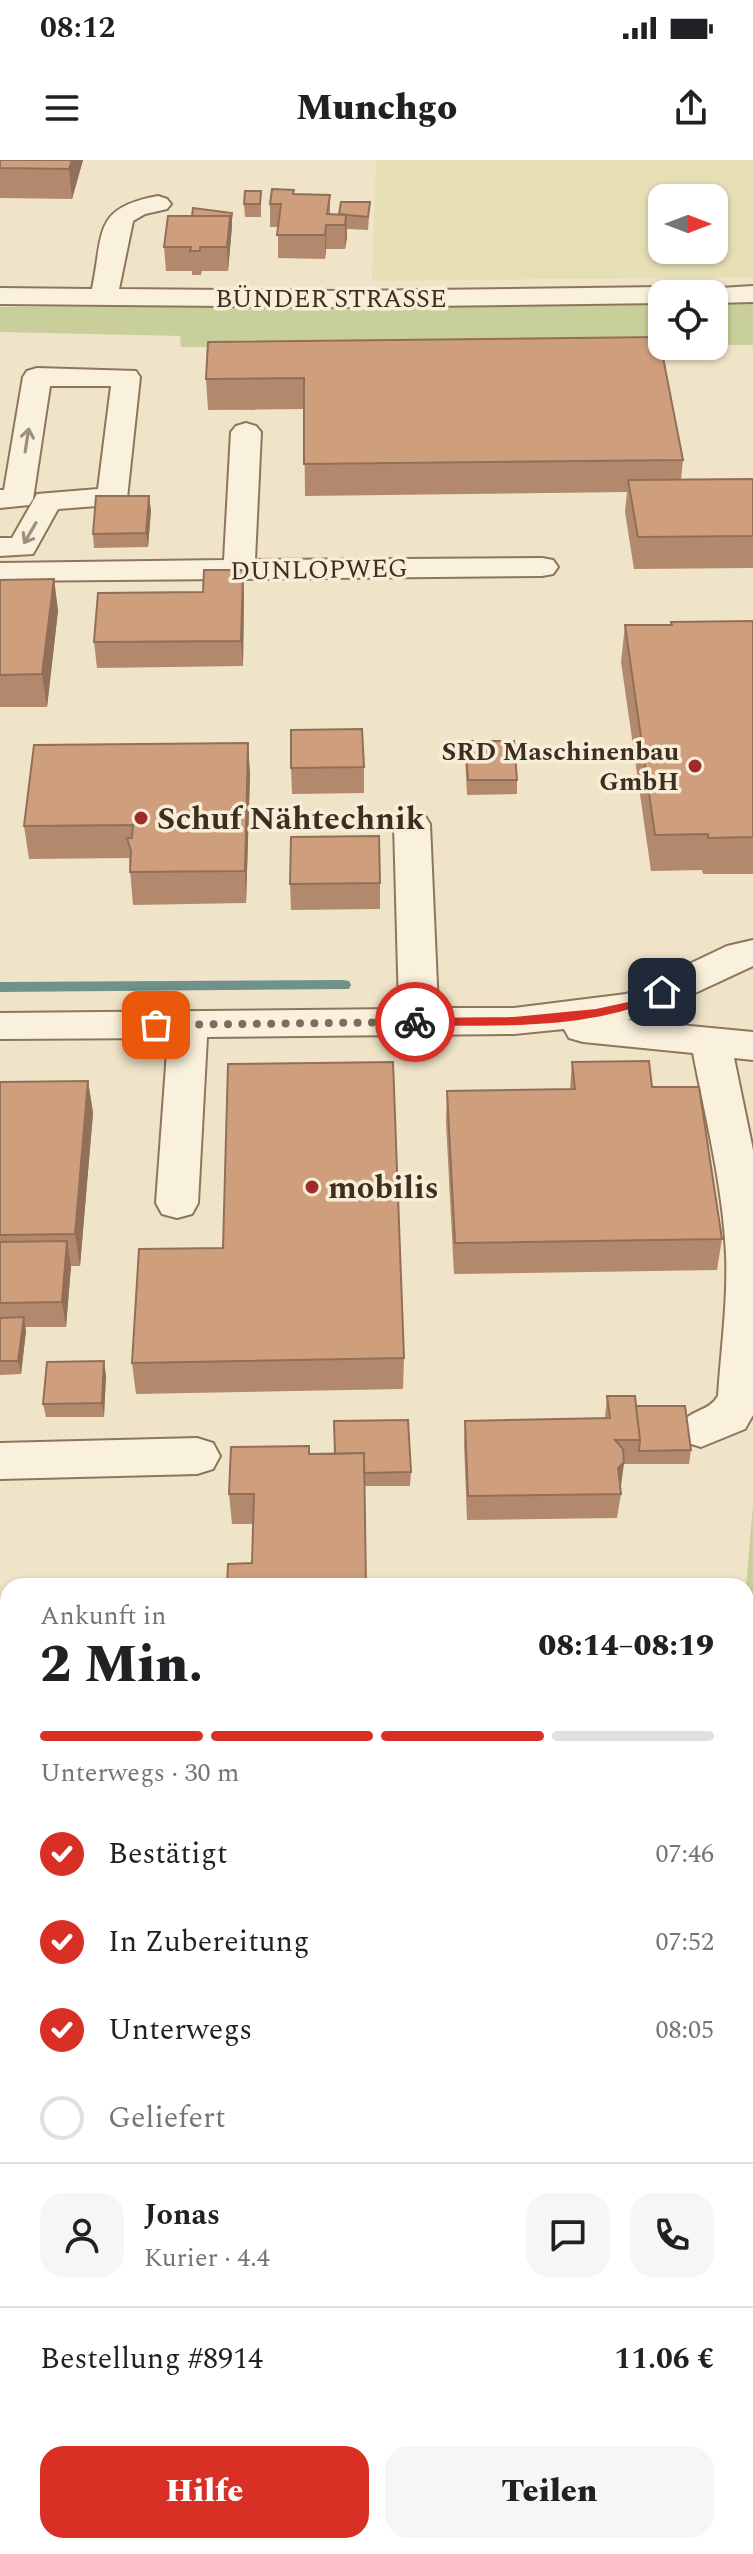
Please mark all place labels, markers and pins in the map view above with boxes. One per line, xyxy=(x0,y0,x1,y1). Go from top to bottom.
place label: SRD Maschinenbau GmbH xyxy=(441,732,679,802)
marker: SRD Maschinenbau GmbH xyxy=(686,757,704,775)
place label: Schuf Nähtechnik xyxy=(157,795,426,844)
marker: Schuf Nähtechnik xyxy=(132,809,150,827)
pin xyxy=(628,958,696,1026)
pin xyxy=(122,991,190,1059)
place label: mobilis xyxy=(328,1164,439,1213)
marker: mobilis xyxy=(303,1178,321,1196)

